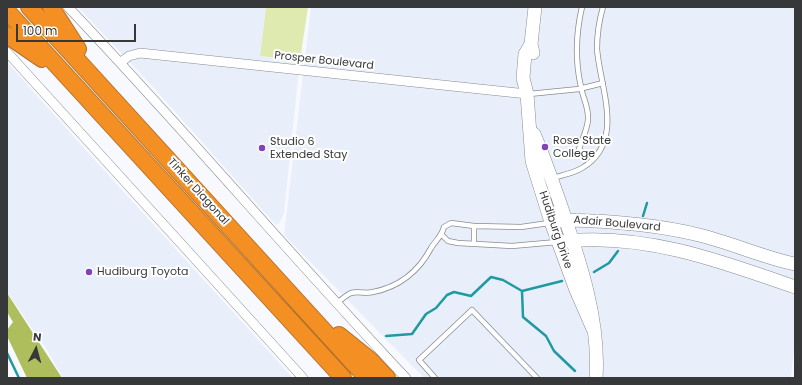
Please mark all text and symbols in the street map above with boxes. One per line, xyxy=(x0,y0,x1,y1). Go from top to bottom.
scale bar xyxy=(18,16,138,42)
text: 100 m xyxy=(23,22,57,39)
street label: Prosper Boulevard xyxy=(274,49,374,73)
place label: Rose State College xyxy=(553,134,611,160)
place label: Studio 6 Extended Stay xyxy=(270,135,347,161)
marker: Rose State College xyxy=(540,142,550,152)
marker: Studio 6 Extended Stay xyxy=(257,143,267,153)
street label: Tinker Diagonal xyxy=(165,156,231,228)
street label: Hudiburg Drive xyxy=(536,189,574,271)
street label: Adair Boulevard xyxy=(573,214,661,234)
place label: Hudiburg Toyota xyxy=(97,265,188,279)
marker: Hudiburg Toyota xyxy=(84,267,94,277)
north arrow xyxy=(16,329,56,369)
text: N xyxy=(32,329,42,345)

